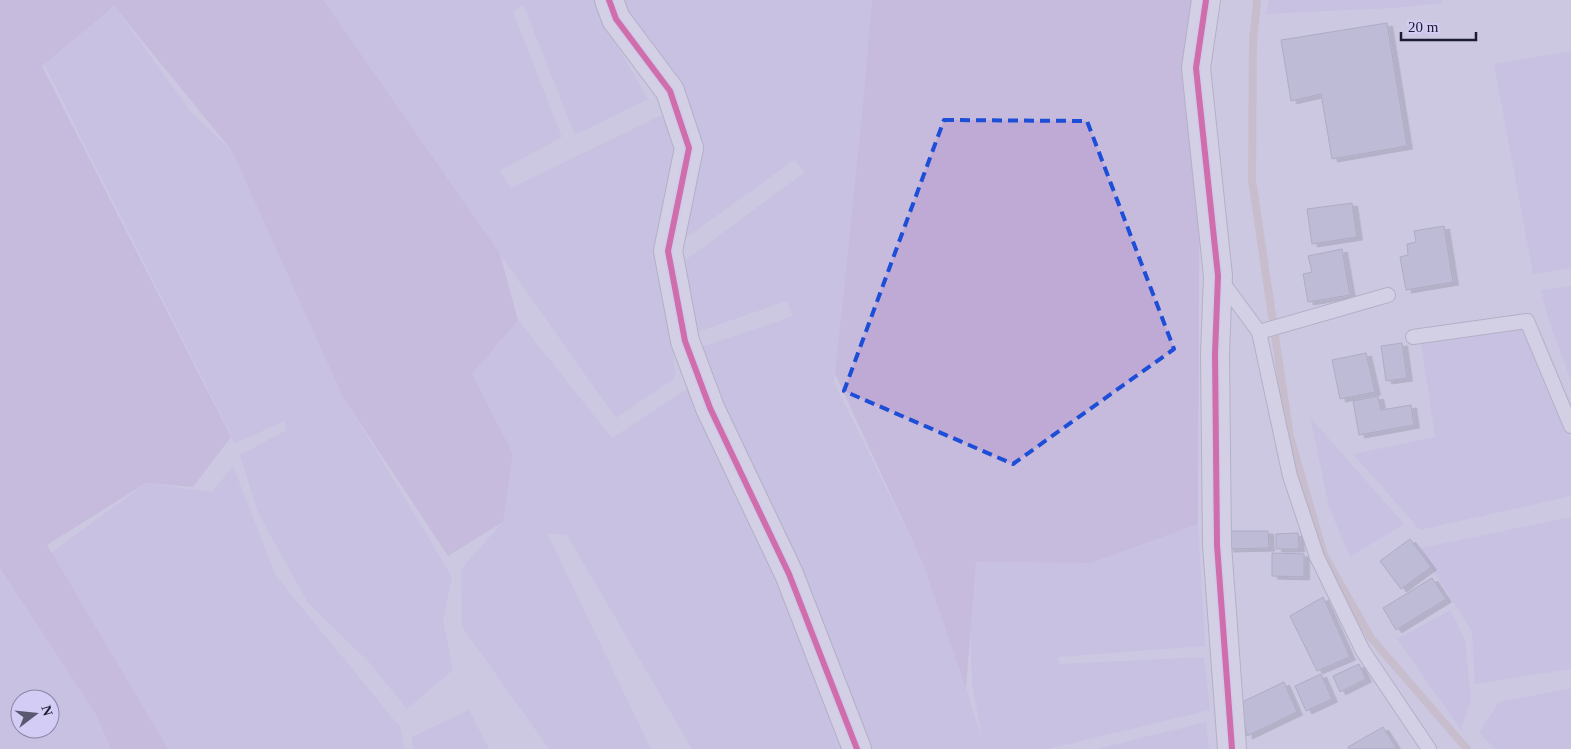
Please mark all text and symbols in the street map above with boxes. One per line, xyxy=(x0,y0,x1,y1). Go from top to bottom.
scale bar xyxy=(1401,10,1476,42)
text: 20 m xyxy=(1408,19,1439,35)
north arrow xyxy=(10,689,60,739)
text: N xyxy=(38,704,56,717)

